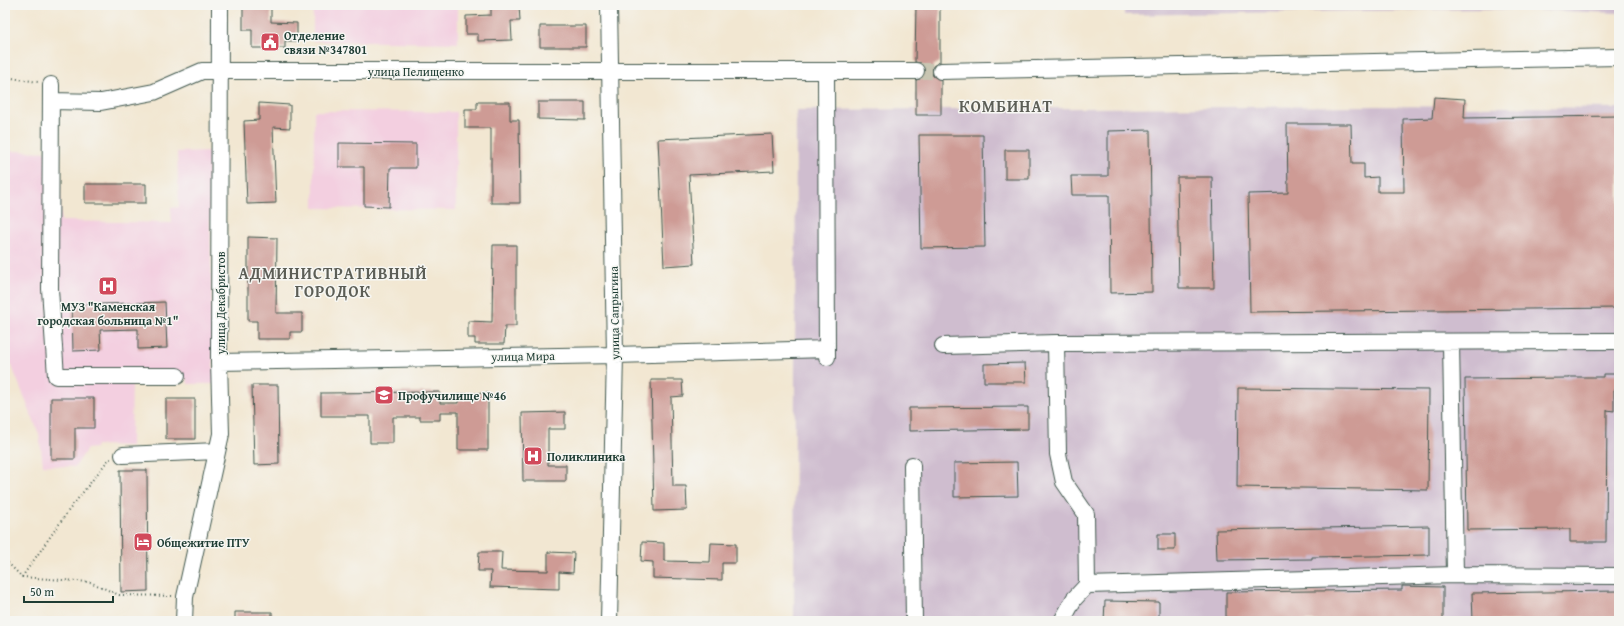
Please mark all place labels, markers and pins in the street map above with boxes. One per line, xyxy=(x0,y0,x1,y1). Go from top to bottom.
place label: Отделение связи №347801 xyxy=(284,27,367,58)
public building icon: Отделение связи №347801 xyxy=(259,31,281,53)
hospital icon: МУЗ "Каменская городская больница №1" xyxy=(97,275,119,297)
place label: МУЗ "Каменская городская больница №1" xyxy=(37,298,179,329)
school or university icon: Профучилище №46 xyxy=(373,384,395,406)
place label: Профучилище №46 xyxy=(398,387,506,404)
hospital icon: Поликлиника xyxy=(522,445,544,467)
place label: Поликлиника xyxy=(547,448,626,465)
hotel icon: Общежитие ПТУ xyxy=(132,531,154,553)
place label: Общежитие ПТУ xyxy=(157,534,250,551)

